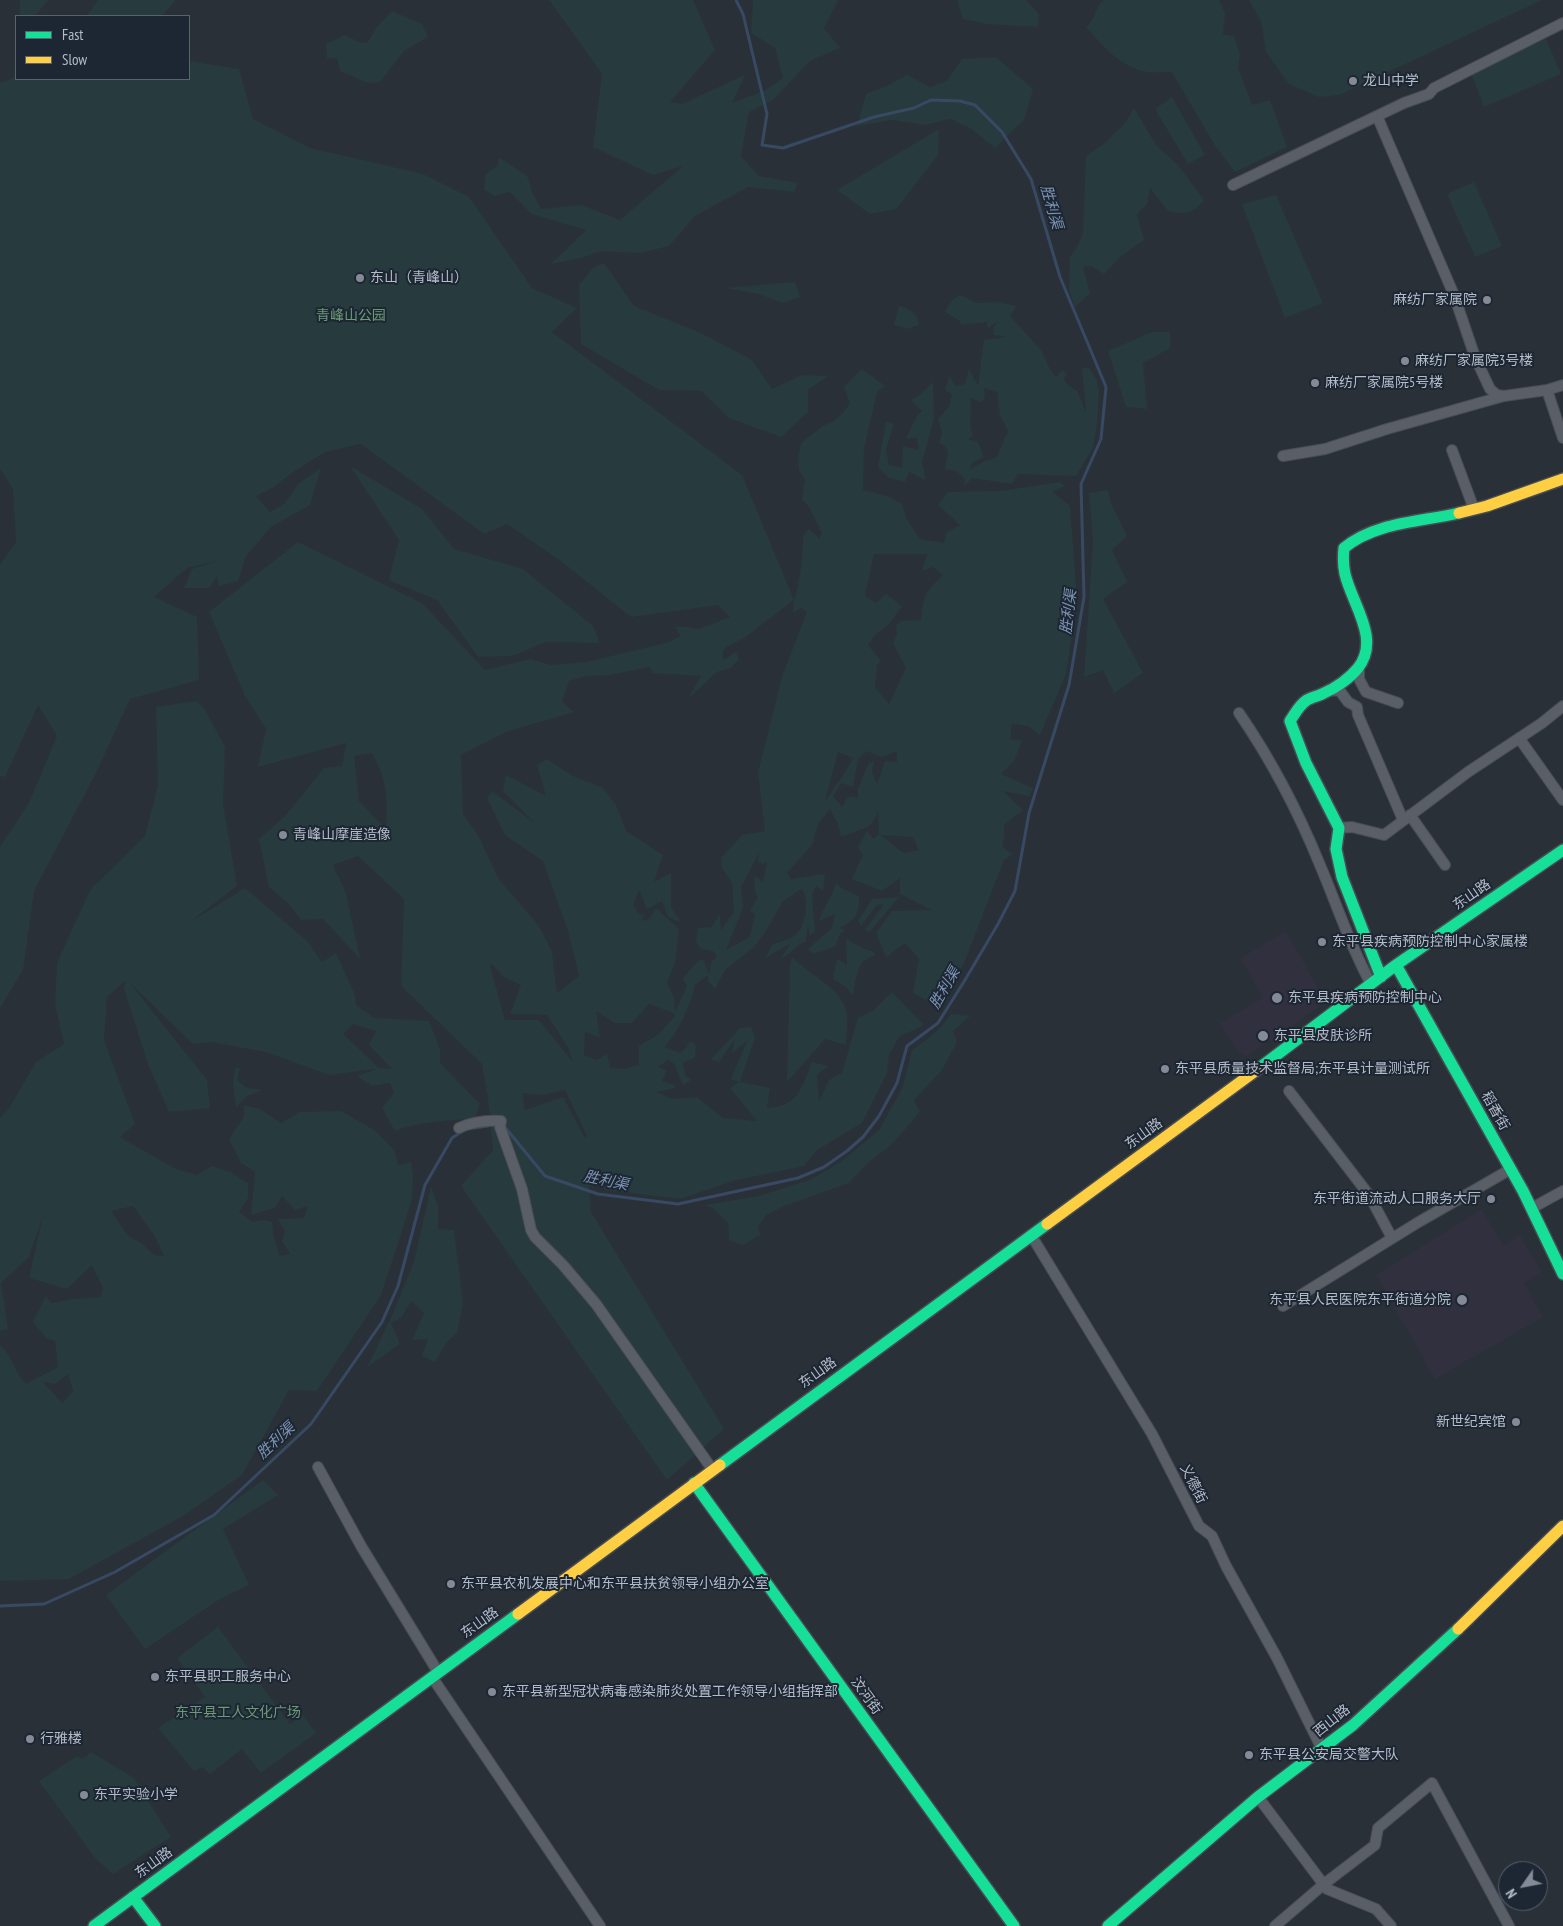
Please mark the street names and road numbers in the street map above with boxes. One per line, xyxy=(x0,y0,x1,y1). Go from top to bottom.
street label: 东山路 xyxy=(1450,876,1494,914)
street label: 稻香街 xyxy=(1477,1089,1513,1133)
street label: 东山路 xyxy=(1122,1115,1166,1153)
street label: 东山路 xyxy=(796,1354,840,1392)
street label: 义德街 xyxy=(1176,1461,1210,1507)
street label: 东山路 xyxy=(458,1604,502,1642)
street label: 汶河街 xyxy=(847,1674,885,1718)
street label: 西山路 xyxy=(1310,1701,1354,1741)
street label: 东山路 xyxy=(132,1844,176,1882)

